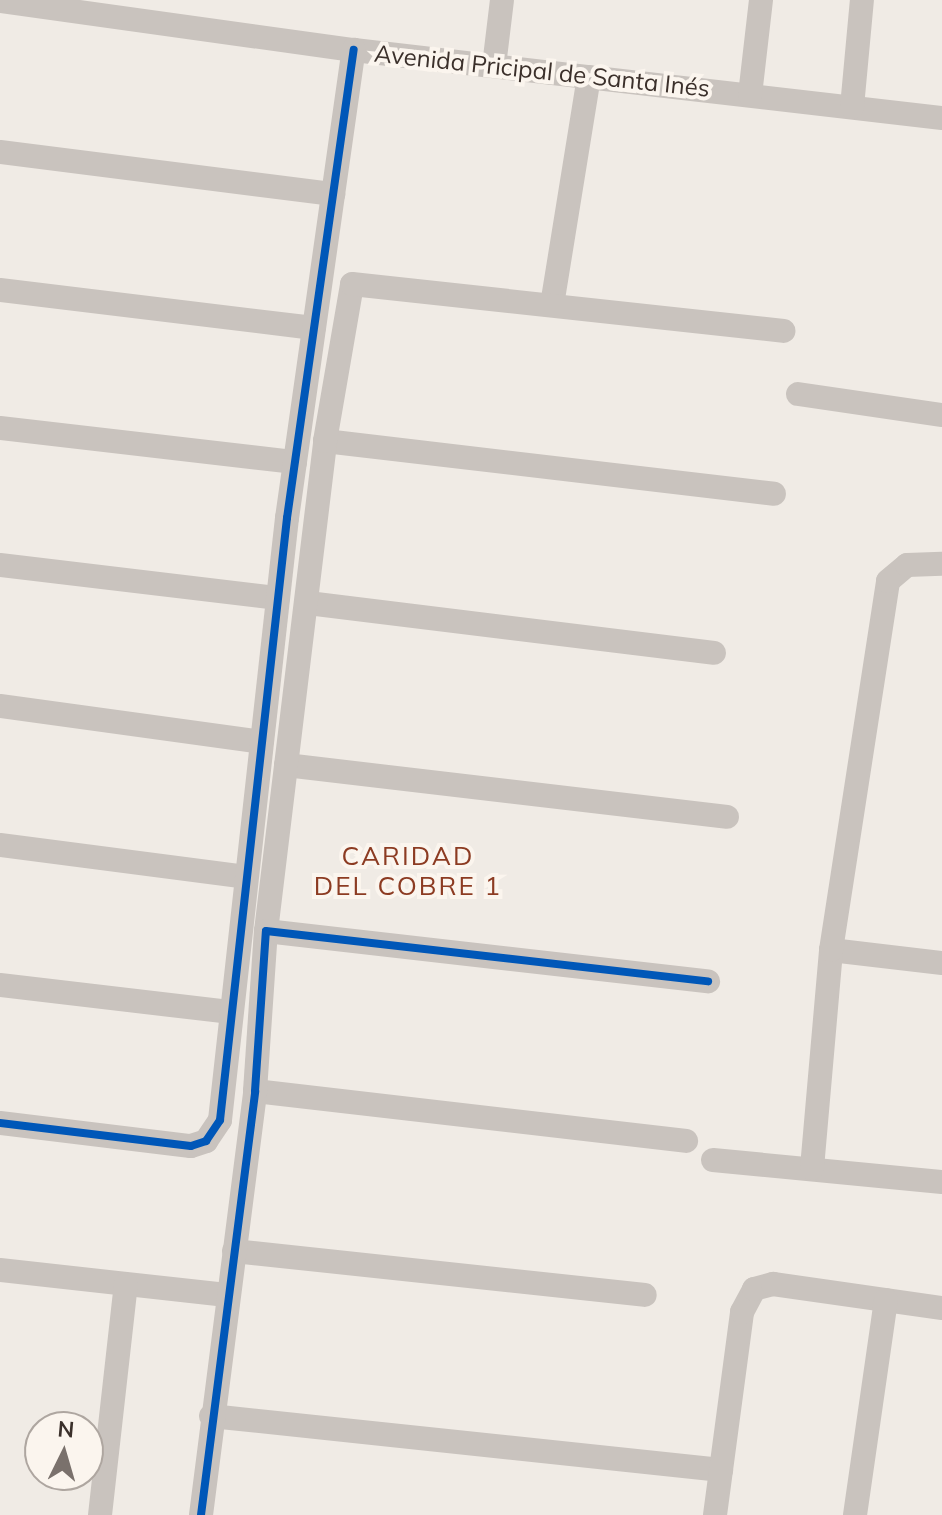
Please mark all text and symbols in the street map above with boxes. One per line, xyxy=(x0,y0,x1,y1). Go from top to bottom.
street label: Avenida Pricipal de Santa Inés xyxy=(373,39,711,103)
district label: CARIDAD DEL COBRE 1 xyxy=(314,840,502,902)
north arrow xyxy=(24,1411,104,1491)
text: N xyxy=(56,1414,75,1444)

